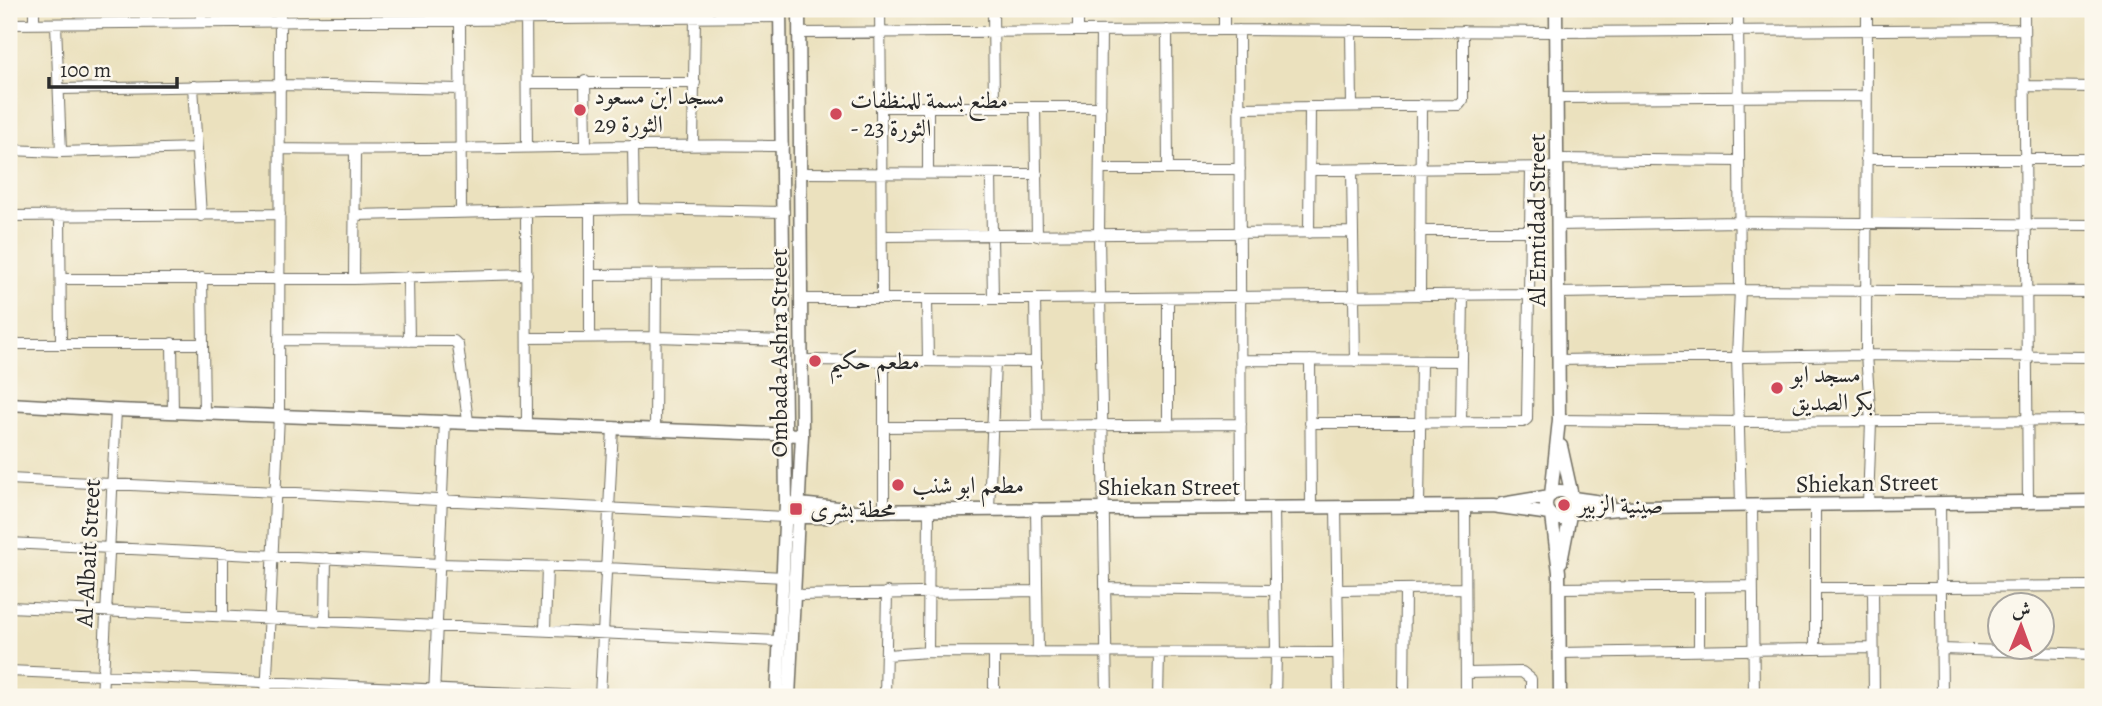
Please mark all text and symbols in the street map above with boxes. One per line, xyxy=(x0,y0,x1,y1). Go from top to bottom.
scale bar xyxy=(49,46,177,90)
text: 100 m xyxy=(60,56,111,84)
place label: مسجد ابن مسعود الثورة 29 xyxy=(594,80,725,140)
place label: مطنع بسمة للمنظفات - الثورة 23 xyxy=(850,84,1008,144)
marker: مسجد ابن مسعود الثورة 29 xyxy=(572,102,588,118)
marker: مطنع بسمة للمنظفات - الثورة 23 xyxy=(828,106,844,122)
street label: Al Emtidad Street xyxy=(1521,133,1553,308)
street label: Ombada Ashra Street xyxy=(763,248,795,458)
place label: مطعم حكيم xyxy=(829,345,920,385)
marker: مطعم حكيم xyxy=(807,353,823,369)
place label: مسجد ابو بكر الصديق xyxy=(1789,358,1873,418)
marker: مسجد ابو بكر الصديق xyxy=(1769,380,1785,396)
street label: Shiekan Street xyxy=(1796,466,1939,500)
place label: مطعم ابو شنب xyxy=(912,469,1024,507)
street label: Shiekan Street xyxy=(1098,471,1240,503)
marker: مطعم ابو شنب xyxy=(890,477,906,493)
street label: Al-Albait Street xyxy=(68,478,108,629)
place label: صينية الزبير xyxy=(1575,489,1663,521)
place label: محطة بشرى xyxy=(810,493,896,525)
marker: صينية الزبير xyxy=(1556,497,1572,513)
marker: محطة بشرى xyxy=(788,501,804,517)
north arrow xyxy=(1986,590,2056,660)
text: ش xyxy=(2012,597,2031,623)

